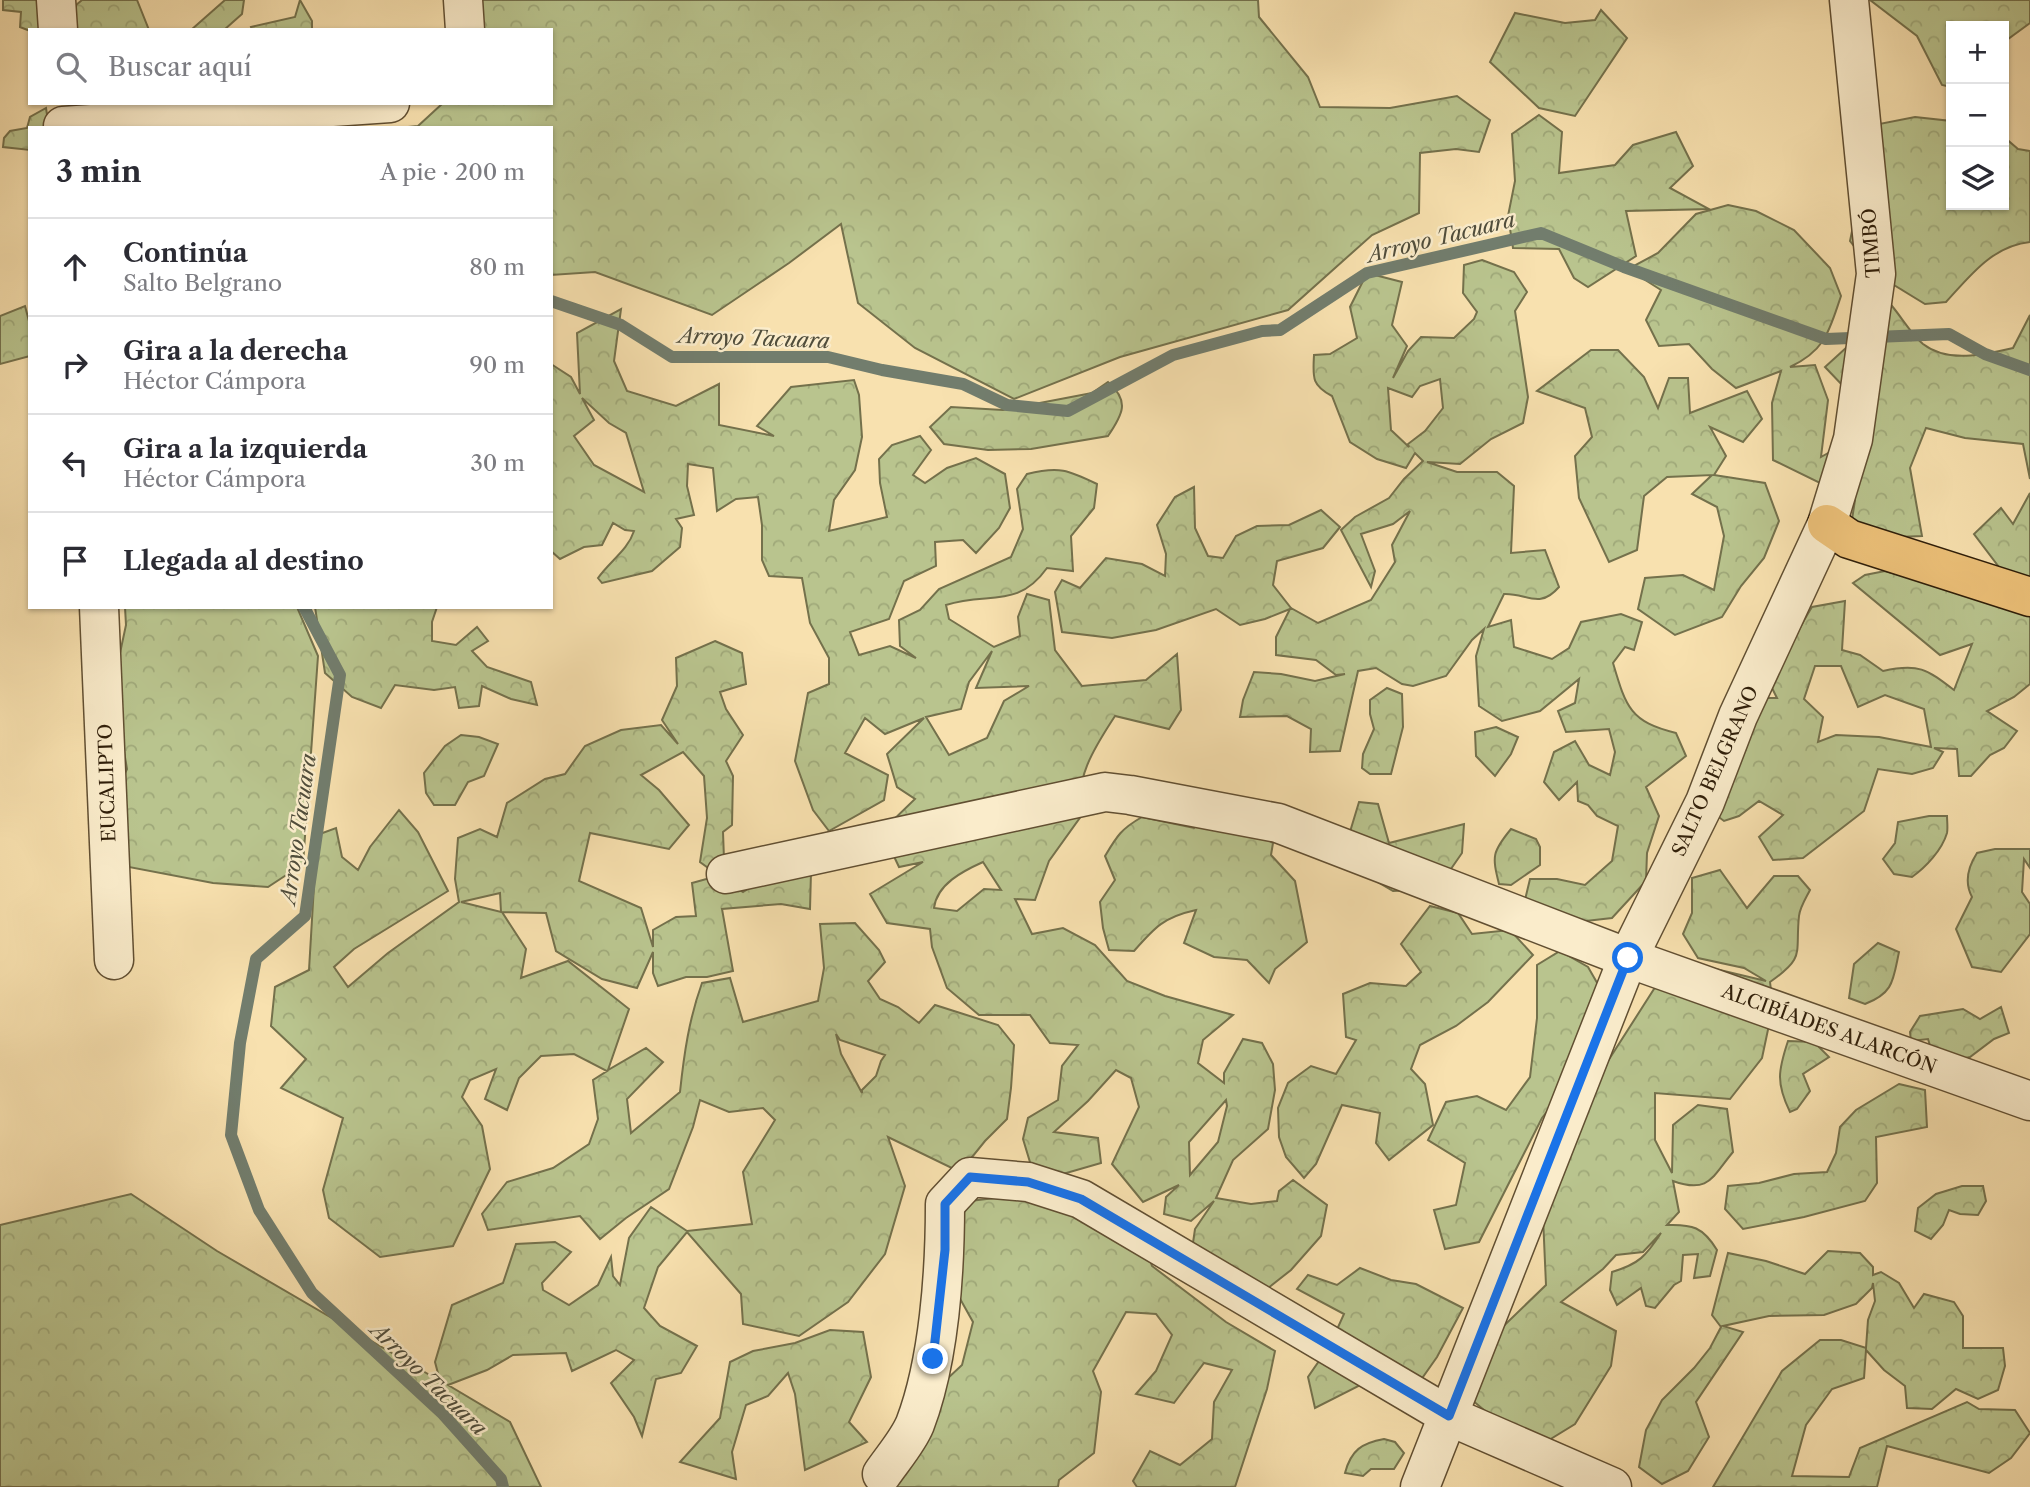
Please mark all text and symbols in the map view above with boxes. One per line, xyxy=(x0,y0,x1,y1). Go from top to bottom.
map controls xyxy=(1946,21,2009,210)
button: + xyxy=(1946,21,2009,84)
search box xyxy=(28,28,553,105)
icon: search xyxy=(52,48,90,86)
text: Buscar aquí xyxy=(108,51,252,83)
button: − xyxy=(1946,84,2009,147)
button: layers xyxy=(1946,147,2009,210)
text: 3 min xyxy=(56,153,142,190)
text: A pie · 200 m xyxy=(380,158,525,186)
water label: Arroyo Tacuara xyxy=(1362,206,1518,268)
street label: TIMBÓ xyxy=(1857,207,1885,279)
text: Continúa xyxy=(123,237,248,269)
icon: ahead xyxy=(56,248,94,286)
text: 80 m xyxy=(469,253,525,281)
text: Salto Belgrano xyxy=(123,269,282,297)
water label: Arroyo Tacuara xyxy=(675,323,831,353)
text: Gira a la derecha xyxy=(123,335,348,367)
icon: right xyxy=(56,346,94,384)
text: 90 m xyxy=(469,351,525,379)
text: Héctor Cámpora xyxy=(123,367,306,395)
text: Gira a la izquierda xyxy=(123,433,368,465)
icon: left xyxy=(56,444,94,482)
text: 30 m xyxy=(470,449,525,477)
text: Héctor Cámpora xyxy=(123,465,306,493)
icon: arrive xyxy=(56,542,94,580)
text: Llegada al destino xyxy=(123,545,364,577)
street label: SALTO BELGRANO xyxy=(1667,682,1763,860)
street label: EUCALIPTO xyxy=(93,723,121,843)
water label: Arroyo Tacuara xyxy=(275,752,321,909)
route start xyxy=(1612,942,1643,973)
street label: ALCIBÍADES ALARCÓN xyxy=(1717,979,1940,1079)
water label: Arroyo Tacuara xyxy=(364,1315,493,1441)
route end xyxy=(917,1343,948,1374)

